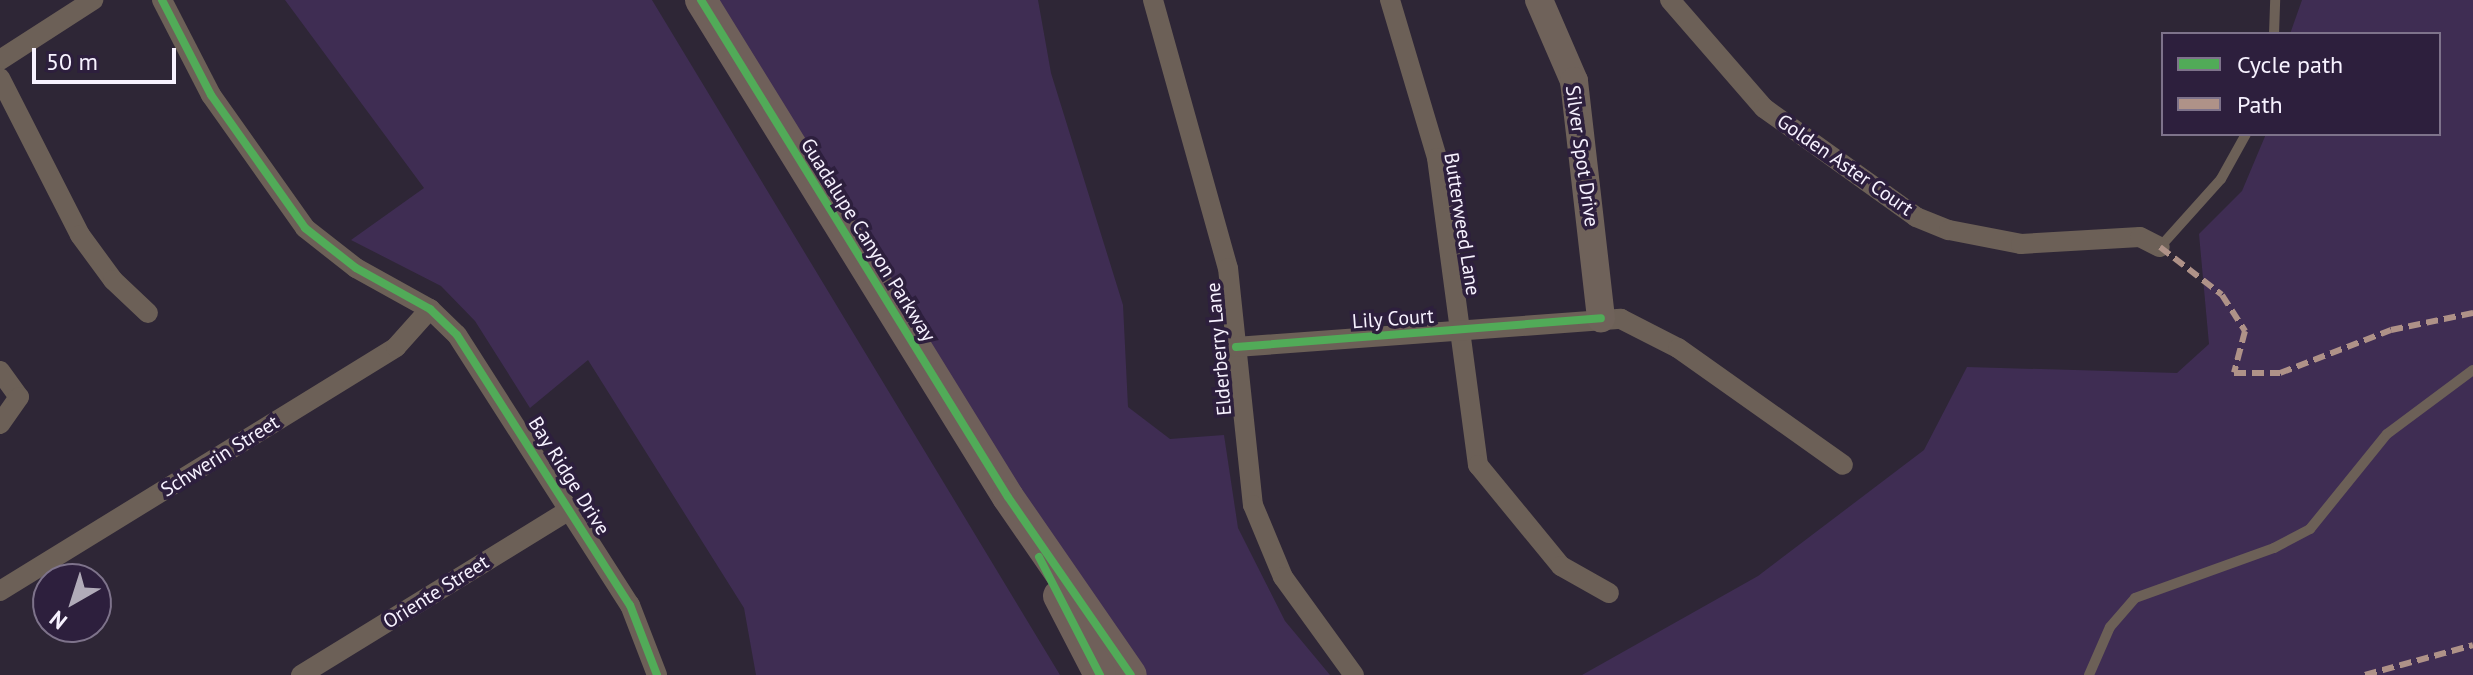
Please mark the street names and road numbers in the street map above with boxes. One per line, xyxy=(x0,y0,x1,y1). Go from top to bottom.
street label: Silver Spot Drive xyxy=(1560,84,1604,228)
street label: Golden Aster Court xyxy=(1772,109,1918,221)
street label: Guadalupe Canyon Parkway xyxy=(795,134,941,346)
street label: Butterweed Lane xyxy=(1439,151,1485,297)
street label: Elderberry Lane xyxy=(1201,281,1237,417)
street label: Lily Court xyxy=(1351,304,1435,334)
street label: Schwerin Street xyxy=(157,410,283,502)
street label: Bay Ridge Drive xyxy=(523,412,615,540)
street label: Oriente Street xyxy=(379,550,493,634)

